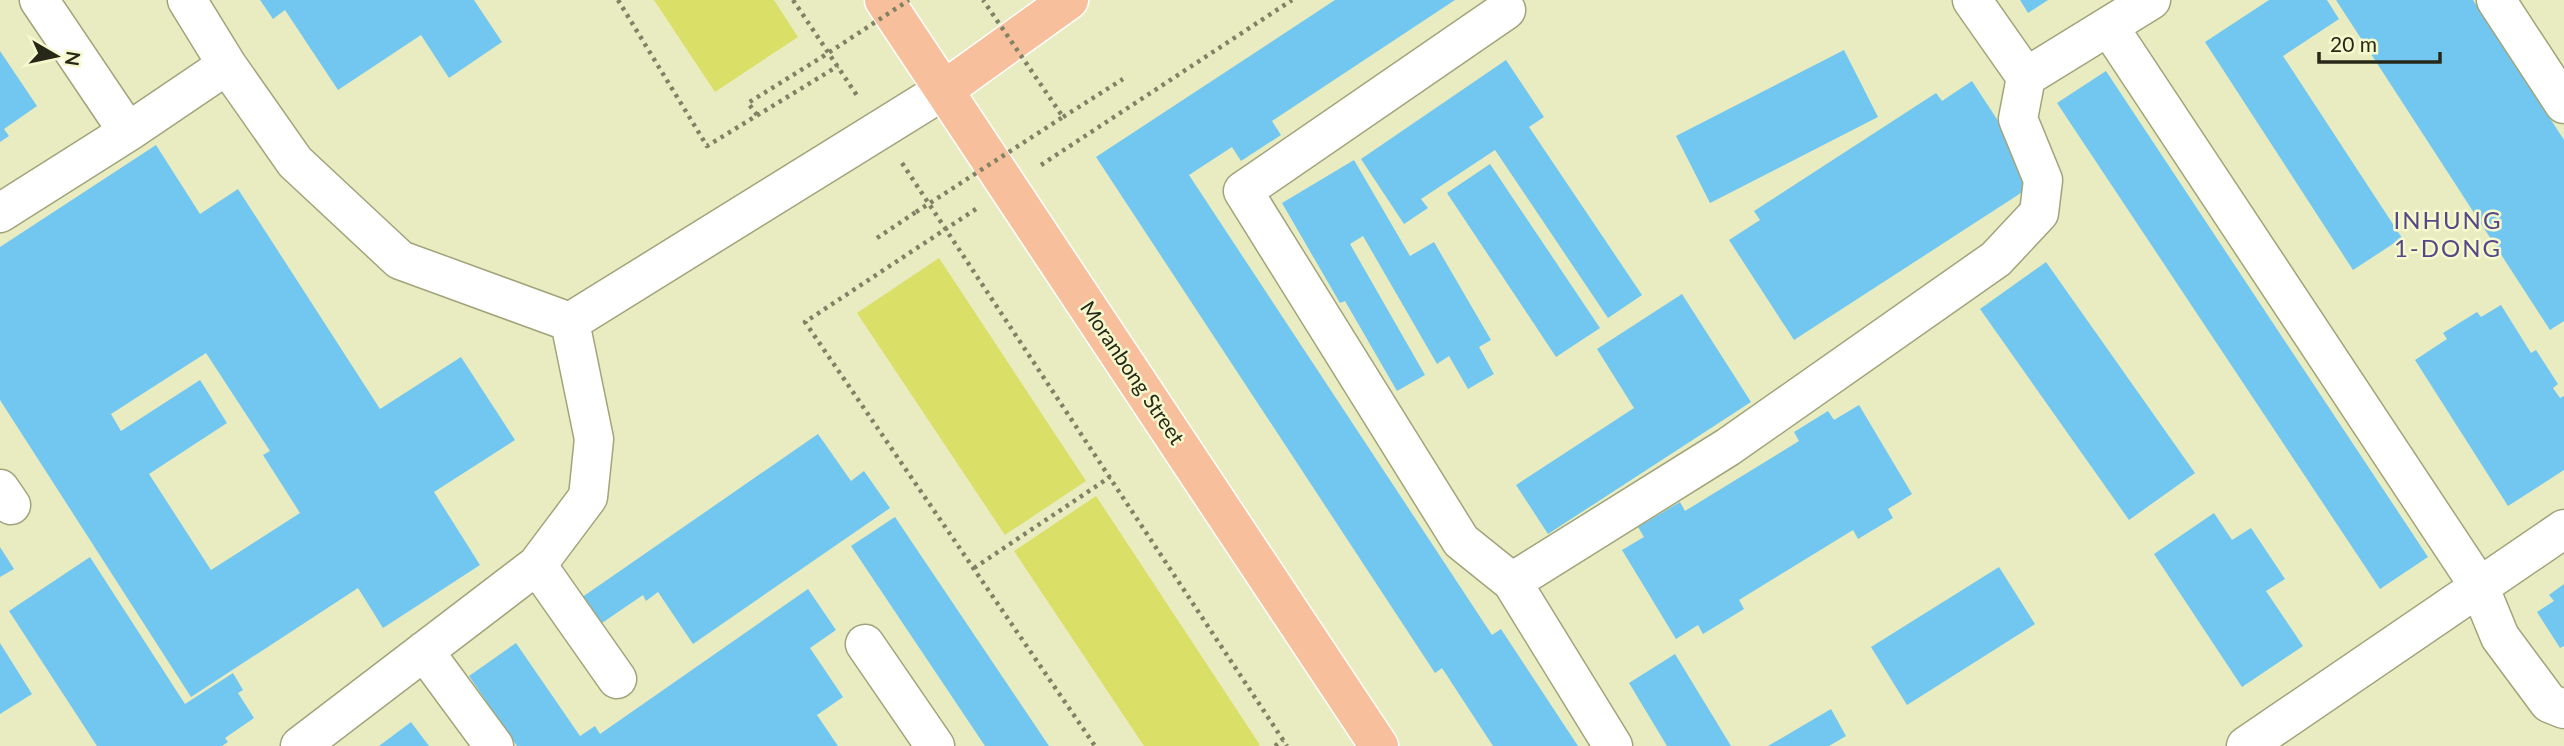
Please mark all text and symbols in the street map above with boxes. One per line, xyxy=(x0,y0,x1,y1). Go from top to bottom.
north arrow xyxy=(21,21,91,91)
scale bar xyxy=(2319,21,2440,65)
text: 20 m xyxy=(2330,31,2377,56)
text: N xyxy=(61,50,86,68)
district label: INHUNG 1-DONG xyxy=(2394,205,2502,262)
street label: Moranbong Street xyxy=(1076,296,1191,449)

